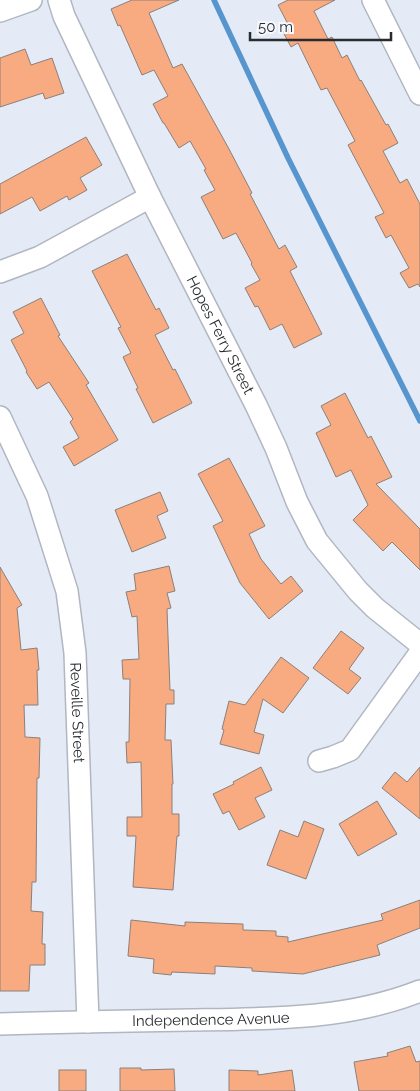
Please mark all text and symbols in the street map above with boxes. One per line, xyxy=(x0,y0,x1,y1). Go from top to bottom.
scale bar xyxy=(250,10,391,42)
text: 50 m xyxy=(258,18,293,36)
street label: Hopes Ferry Street xyxy=(183,273,258,397)
street label: Reveille Street xyxy=(66,662,88,763)
street label: Independence Avenue xyxy=(132,1008,290,1030)

